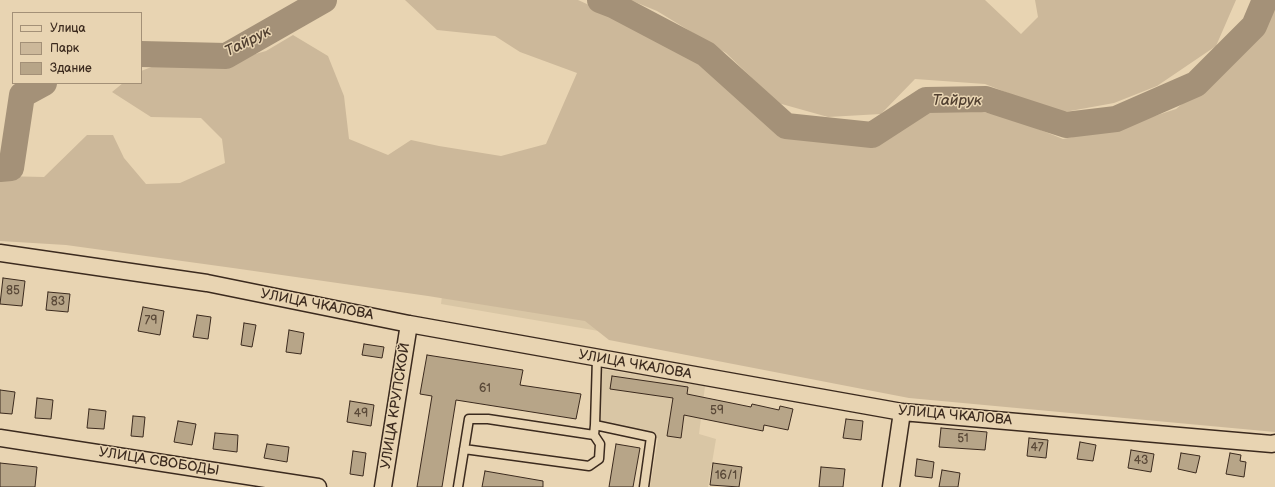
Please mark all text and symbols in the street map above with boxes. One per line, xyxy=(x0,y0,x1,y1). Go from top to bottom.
legend xyxy=(12,12,142,84)
text: Улица xyxy=(50,21,86,36)
water label: Тайрук xyxy=(222,23,274,61)
text: Парк xyxy=(50,41,79,56)
text: Здание xyxy=(50,61,92,76)
water label: Тайрук xyxy=(932,92,982,110)
house number: 85 xyxy=(6,284,20,298)
street label: УЛИЦА ЧКАЛОВА xyxy=(259,286,375,324)
house number: 83 xyxy=(51,295,65,309)
house number: 79 xyxy=(145,314,157,328)
street label: УЛИЦА КРУПСКОЙ xyxy=(378,342,414,470)
street label: УЛИЦА ЧКАЛОВА xyxy=(577,347,693,383)
house number: 61 xyxy=(479,382,491,396)
street label: УЛИЦА ЧКАЛОВА xyxy=(897,403,1013,429)
house number: 59 xyxy=(710,404,724,418)
house number: 49 xyxy=(354,407,368,421)
house number: 51 xyxy=(957,432,969,446)
house number: 47 xyxy=(1030,441,1044,455)
street label: УЛИЦА СВОБОДЫ xyxy=(98,444,220,480)
house number: 43 xyxy=(1134,454,1148,468)
house number: 16/1 xyxy=(715,469,737,483)

